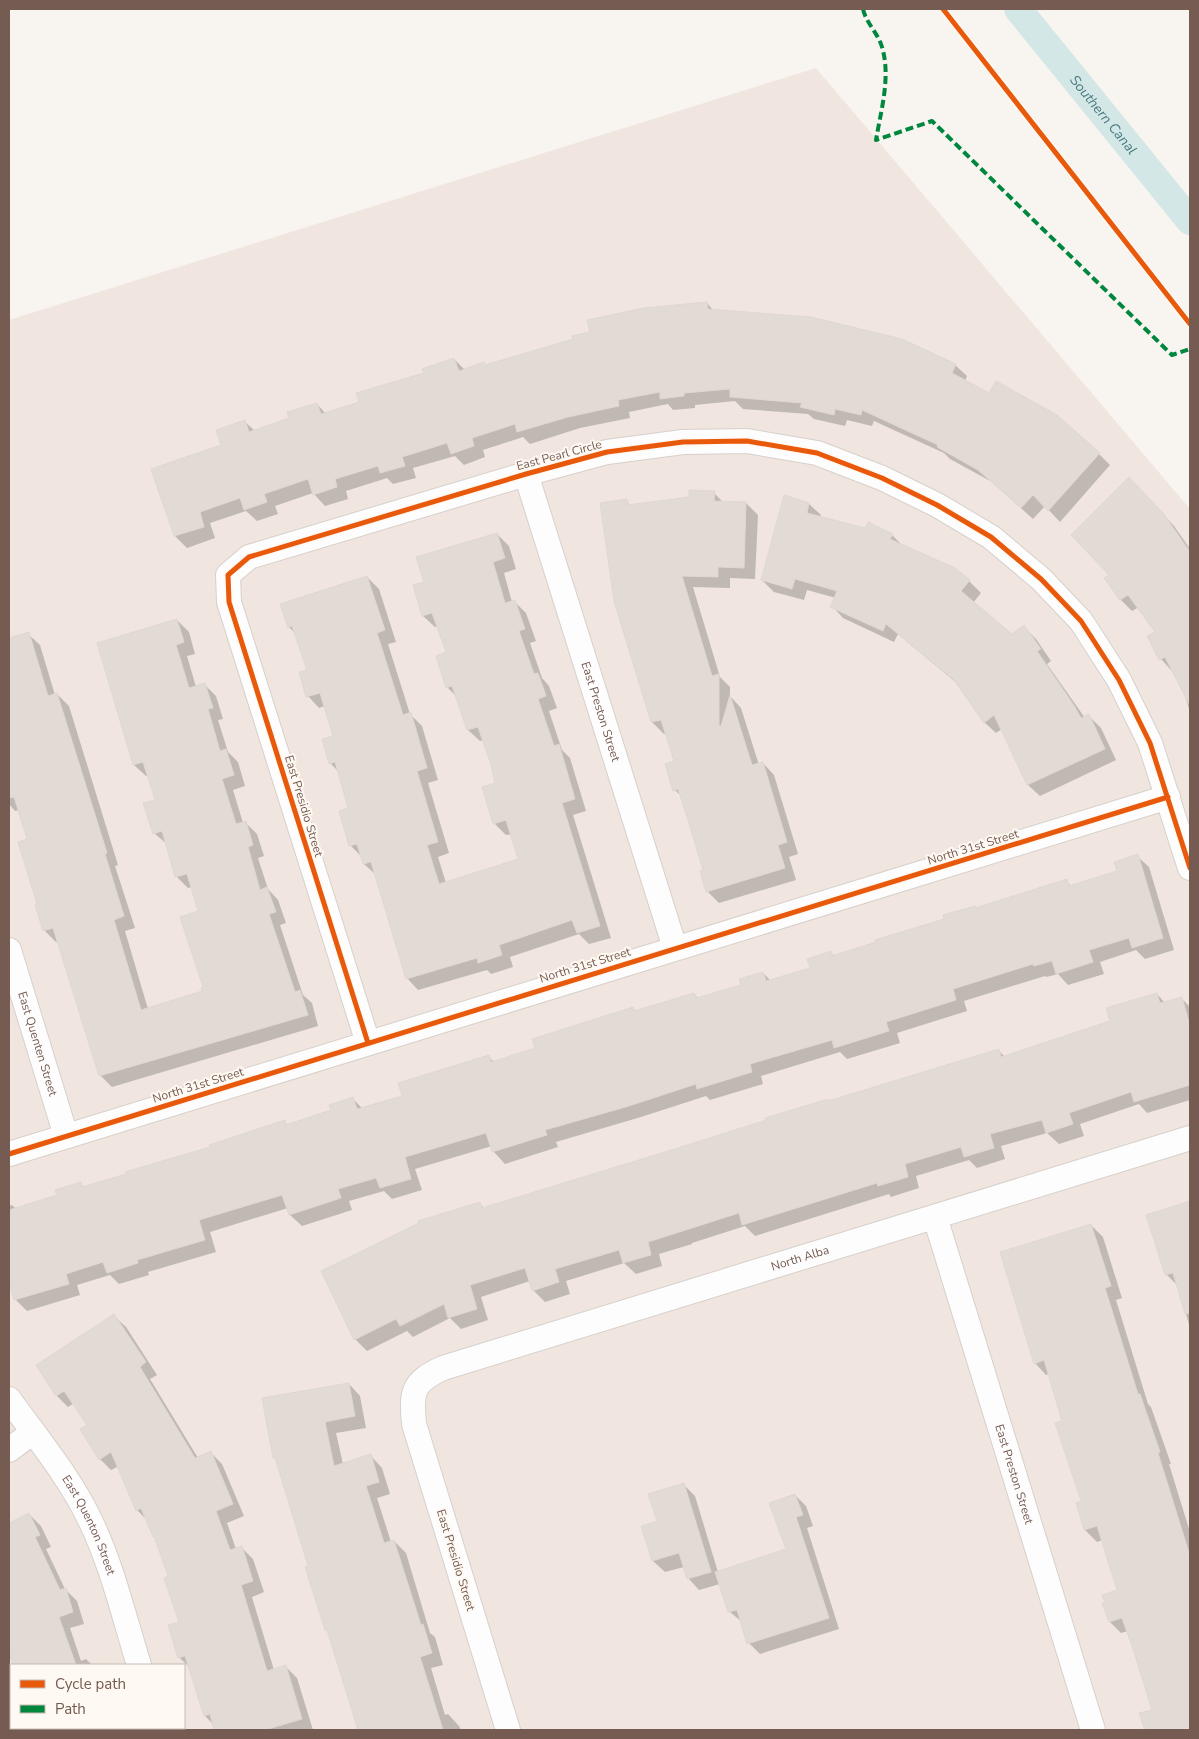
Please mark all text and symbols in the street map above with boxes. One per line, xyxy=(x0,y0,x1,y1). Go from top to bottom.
water label: Southern Canal xyxy=(1065,71,1141,159)
street label: East Pearl Circle xyxy=(515,436,603,474)
street label: East Preston Street xyxy=(577,660,624,764)
street label: East Presidio Street xyxy=(281,753,327,859)
street label: North 31st Street xyxy=(926,825,1021,868)
street label: North 31st Street xyxy=(538,943,633,986)
street label: East Quenten Street xyxy=(14,989,62,1099)
street label: North 31st Street xyxy=(151,1063,246,1106)
street label: North Alba xyxy=(769,1242,831,1275)
street label: East Preston Street xyxy=(991,1422,1037,1527)
street label: East Quenton Street xyxy=(58,1472,120,1578)
street label: East Presidio Street xyxy=(433,1507,479,1613)
legend xyxy=(10,1664,185,1729)
text: Cycle path xyxy=(55,1674,126,1694)
text: Path xyxy=(55,1699,86,1719)

